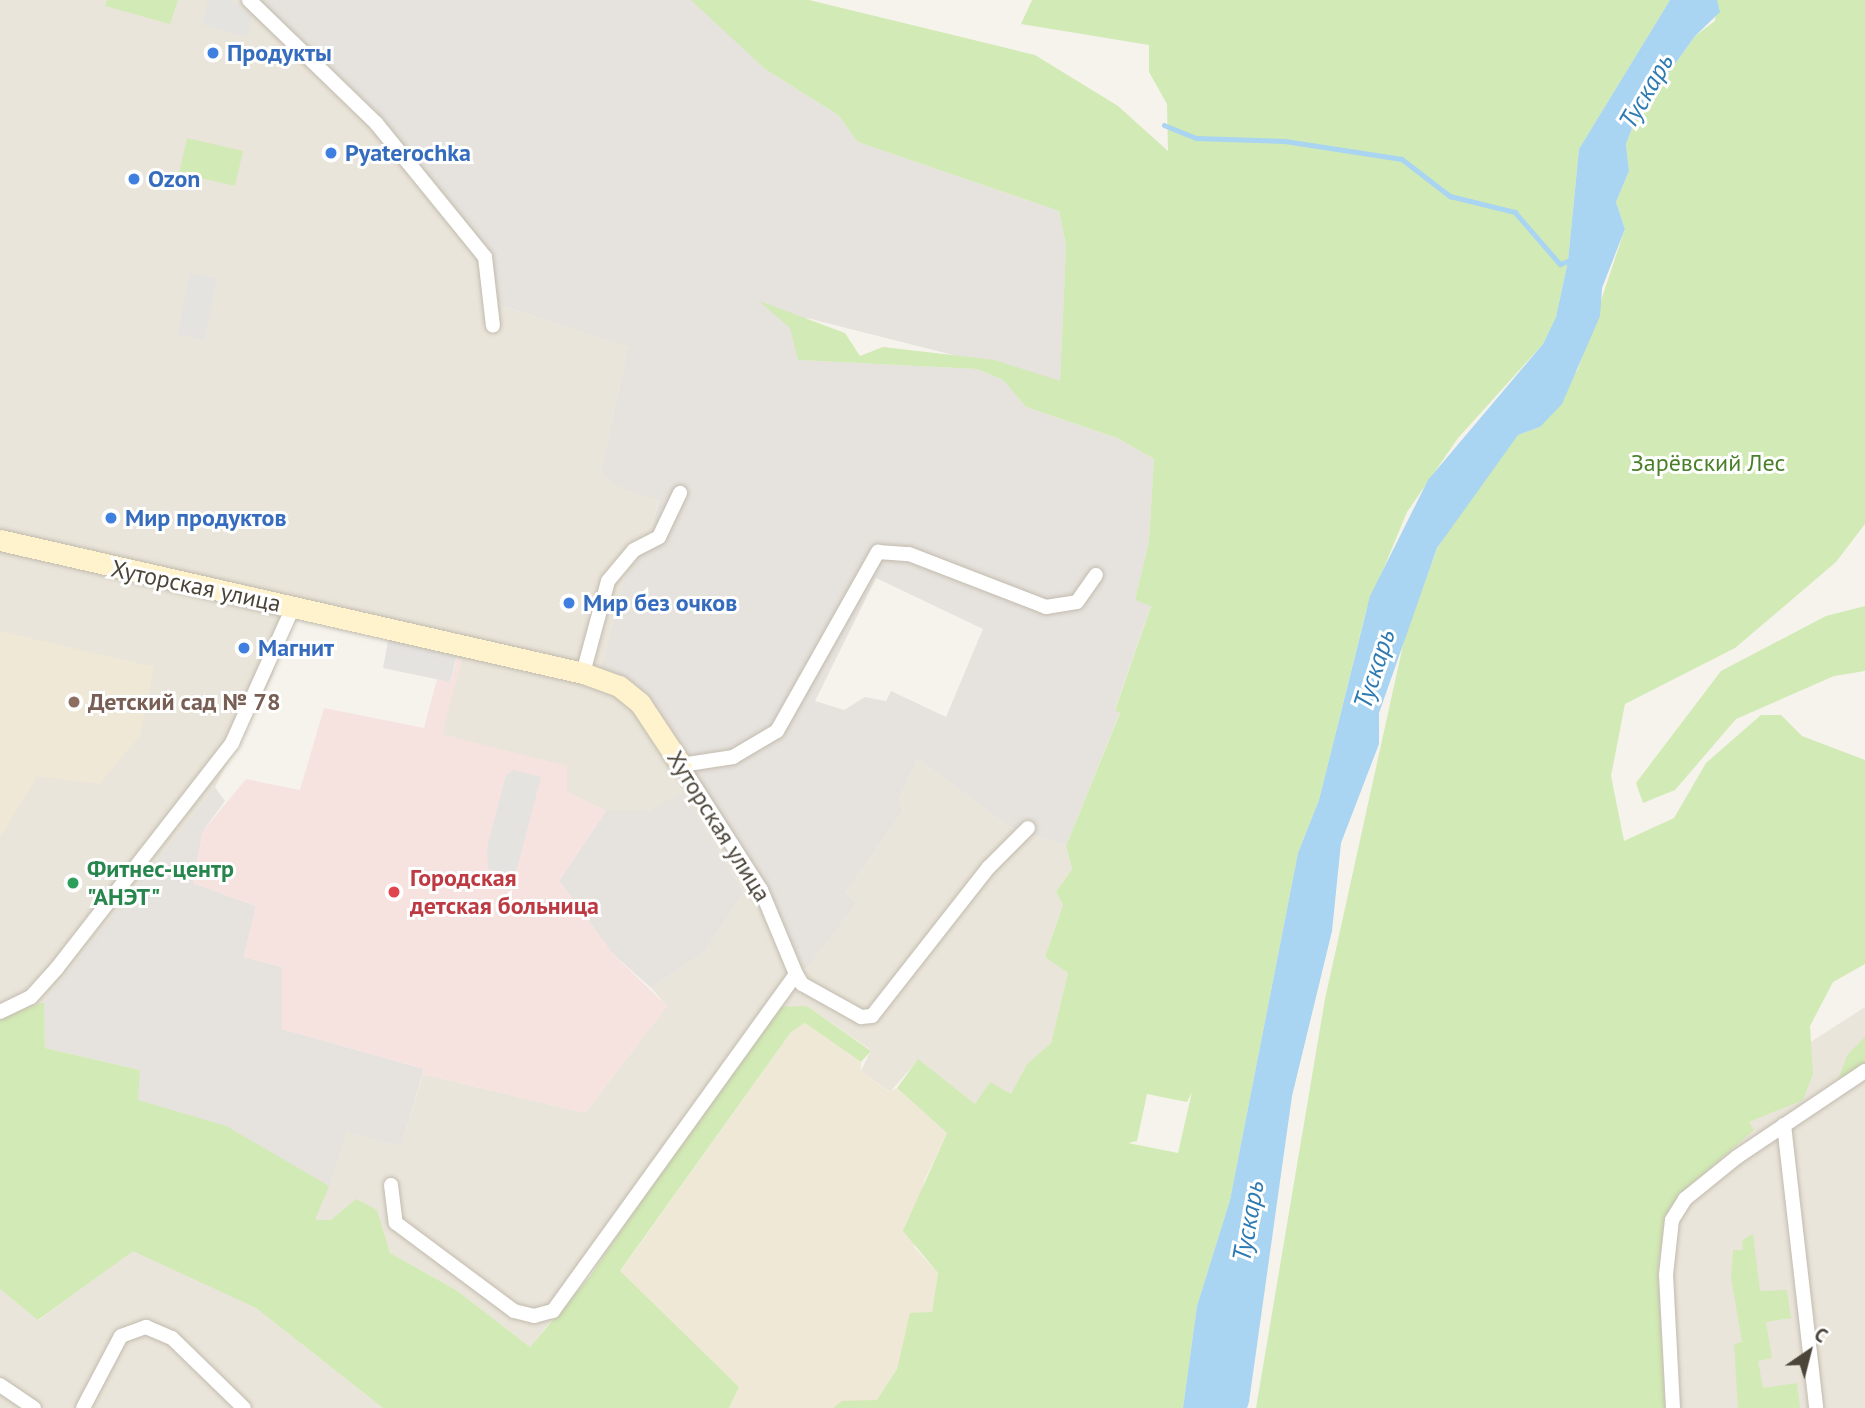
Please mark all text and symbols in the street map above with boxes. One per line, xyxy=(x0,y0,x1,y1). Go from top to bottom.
place label: Продукты xyxy=(227,39,332,67)
marker: Продукты xyxy=(205,45,221,61)
water label: Тускарь xyxy=(1612,48,1680,134)
place label: Pyaterochka xyxy=(345,139,471,167)
marker: Pyaterochka xyxy=(323,145,339,161)
place label: Ozon xyxy=(148,165,200,193)
marker: Ozon xyxy=(126,171,142,187)
park label: Зарёвский Лес xyxy=(1631,449,1785,477)
place label: Мир продуктов xyxy=(125,504,287,532)
marker: Мир продуктов xyxy=(103,510,119,526)
street label: Хуторская улица xyxy=(108,554,284,618)
place label: Мир без очков xyxy=(583,589,737,617)
marker: Мир без очков xyxy=(561,595,577,611)
water label: Тускарь xyxy=(1347,625,1401,713)
place label: Магнит xyxy=(258,634,334,662)
marker: Магнит xyxy=(236,640,252,656)
place label: Детский сад № 78 xyxy=(88,688,281,716)
marker: Детский сад № 78 xyxy=(66,694,82,710)
street label: Хуторская улица xyxy=(661,745,777,907)
place label: Фитнес-центр "АНЭТ" xyxy=(87,855,234,911)
place label: Городская детская больница xyxy=(410,864,599,920)
marker: Фитнес-центр "АНЭТ" xyxy=(65,875,81,891)
marker: Городская детская больница xyxy=(384,882,404,902)
water label: Тускарь xyxy=(1226,1178,1270,1264)
north arrow xyxy=(1774,1317,1844,1387)
text: С xyxy=(1810,1322,1832,1348)

